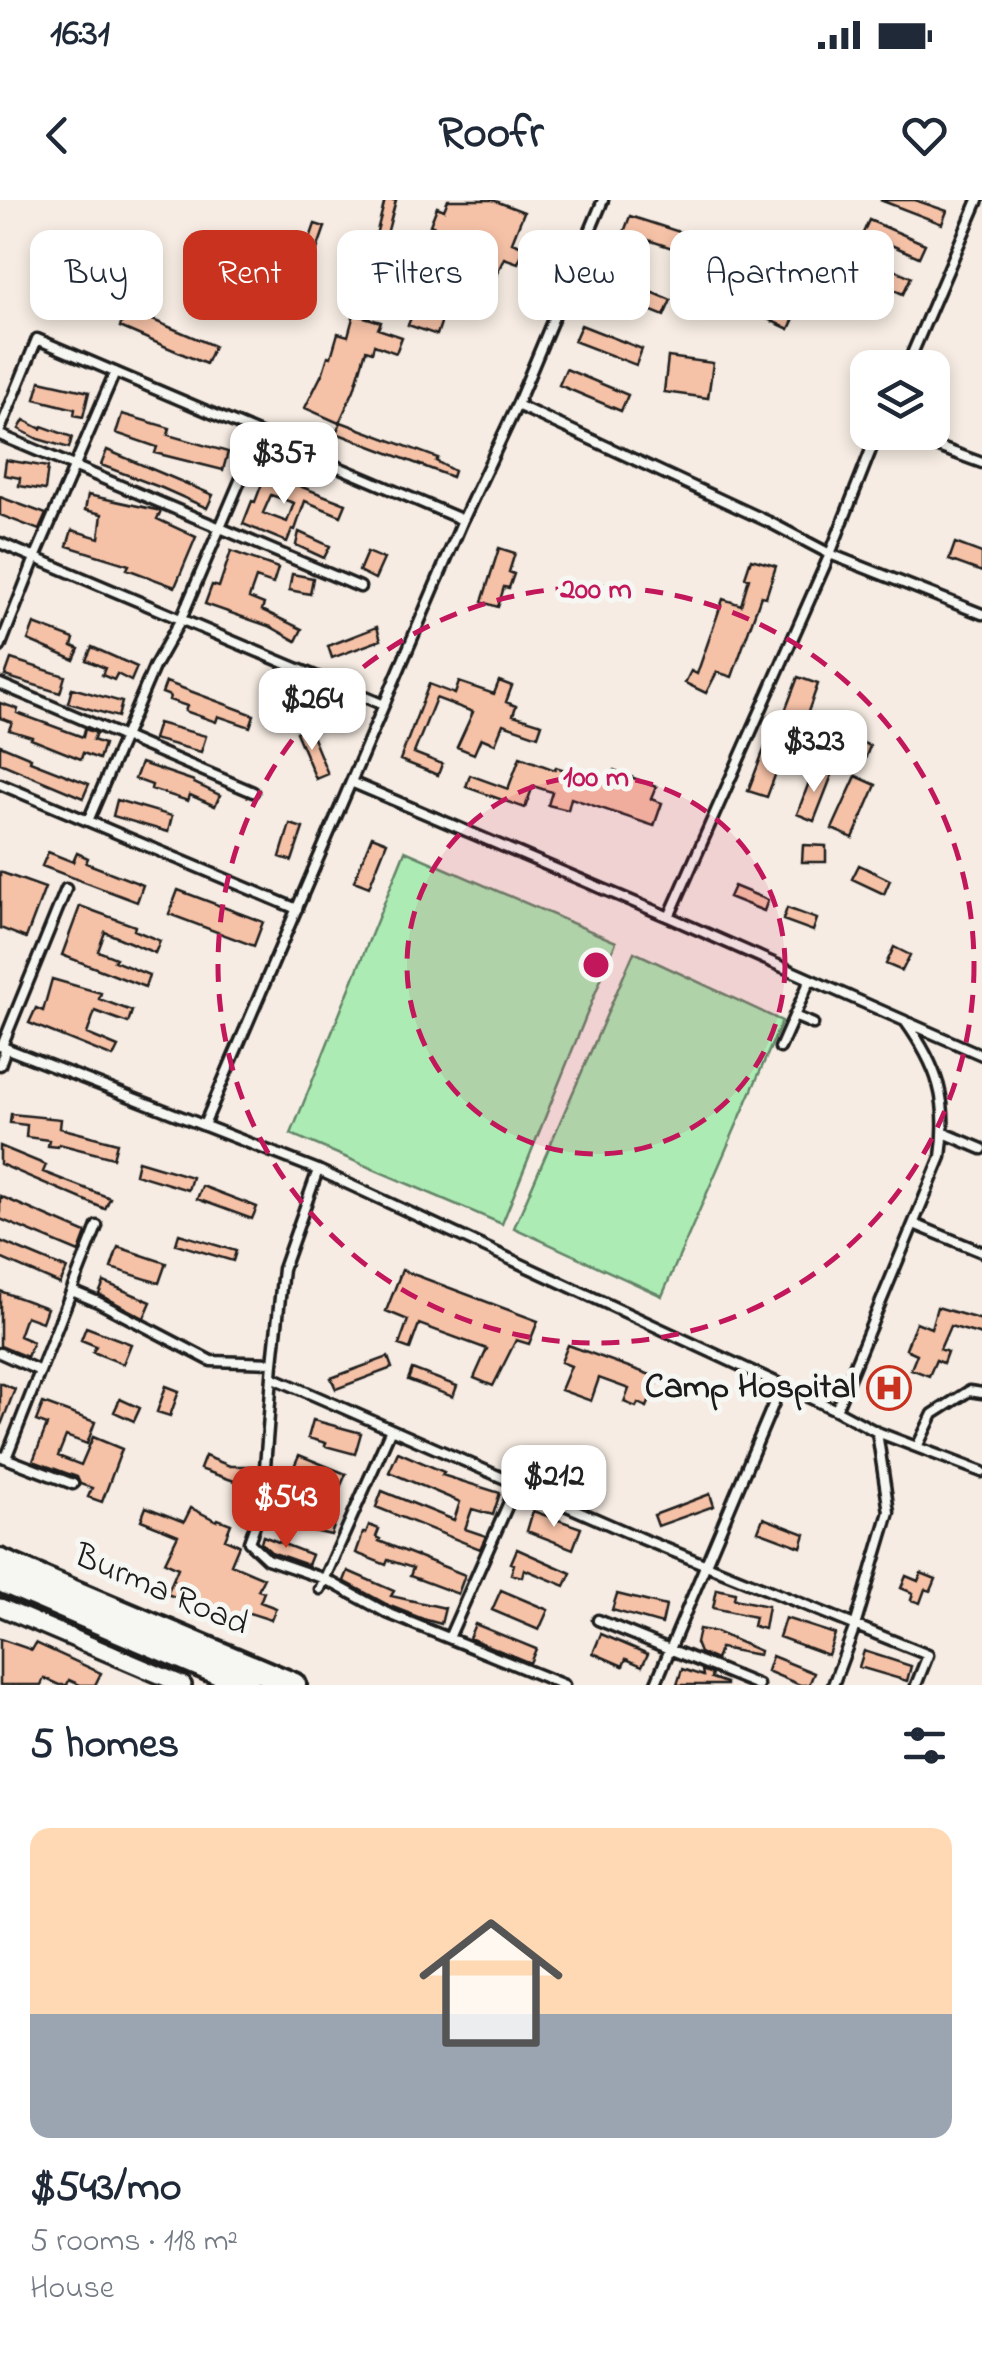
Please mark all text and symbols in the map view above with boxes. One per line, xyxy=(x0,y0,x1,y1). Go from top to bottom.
text: 16:31 xyxy=(50,7,110,63)
text: Roofr xyxy=(438,102,544,168)
icon: back xyxy=(30,108,85,163)
icon: heart xyxy=(897,108,952,163)
chip: Buy xyxy=(30,230,163,320)
chip: Rent xyxy=(183,230,317,320)
chip: Filters xyxy=(337,230,498,320)
chip: New xyxy=(518,230,650,320)
chip: Apartment xyxy=(670,230,894,320)
map controls xyxy=(850,350,950,450)
button: layers xyxy=(850,350,950,450)
pin: $357 xyxy=(225,422,343,507)
text: $357 xyxy=(252,431,316,478)
text: 200 m xyxy=(559,569,632,613)
pin: $264 xyxy=(253,668,371,753)
text: $264 xyxy=(281,677,343,724)
pin: $323 xyxy=(755,710,873,795)
text: $323 xyxy=(783,719,845,766)
text: 100 m xyxy=(563,757,629,801)
centre of rings xyxy=(578,947,614,983)
place label: Camp Hospital xyxy=(645,1363,856,1414)
hospital icon: Camp Hospital xyxy=(866,1365,912,1411)
pin: $212 xyxy=(495,1445,613,1530)
text: $212 xyxy=(523,1454,585,1501)
pin: $543 xyxy=(227,1466,345,1551)
text: $543 xyxy=(254,1475,318,1522)
street label: Burma Road xyxy=(65,1531,256,1651)
text: 5 homes xyxy=(30,1715,179,1776)
icon: filters xyxy=(897,1718,952,1773)
icon: home xyxy=(401,1893,581,2073)
text: $543/mo xyxy=(30,2158,182,2219)
text: 5 rooms · 118 m² xyxy=(30,2219,238,2266)
text: House xyxy=(30,2266,114,2313)

